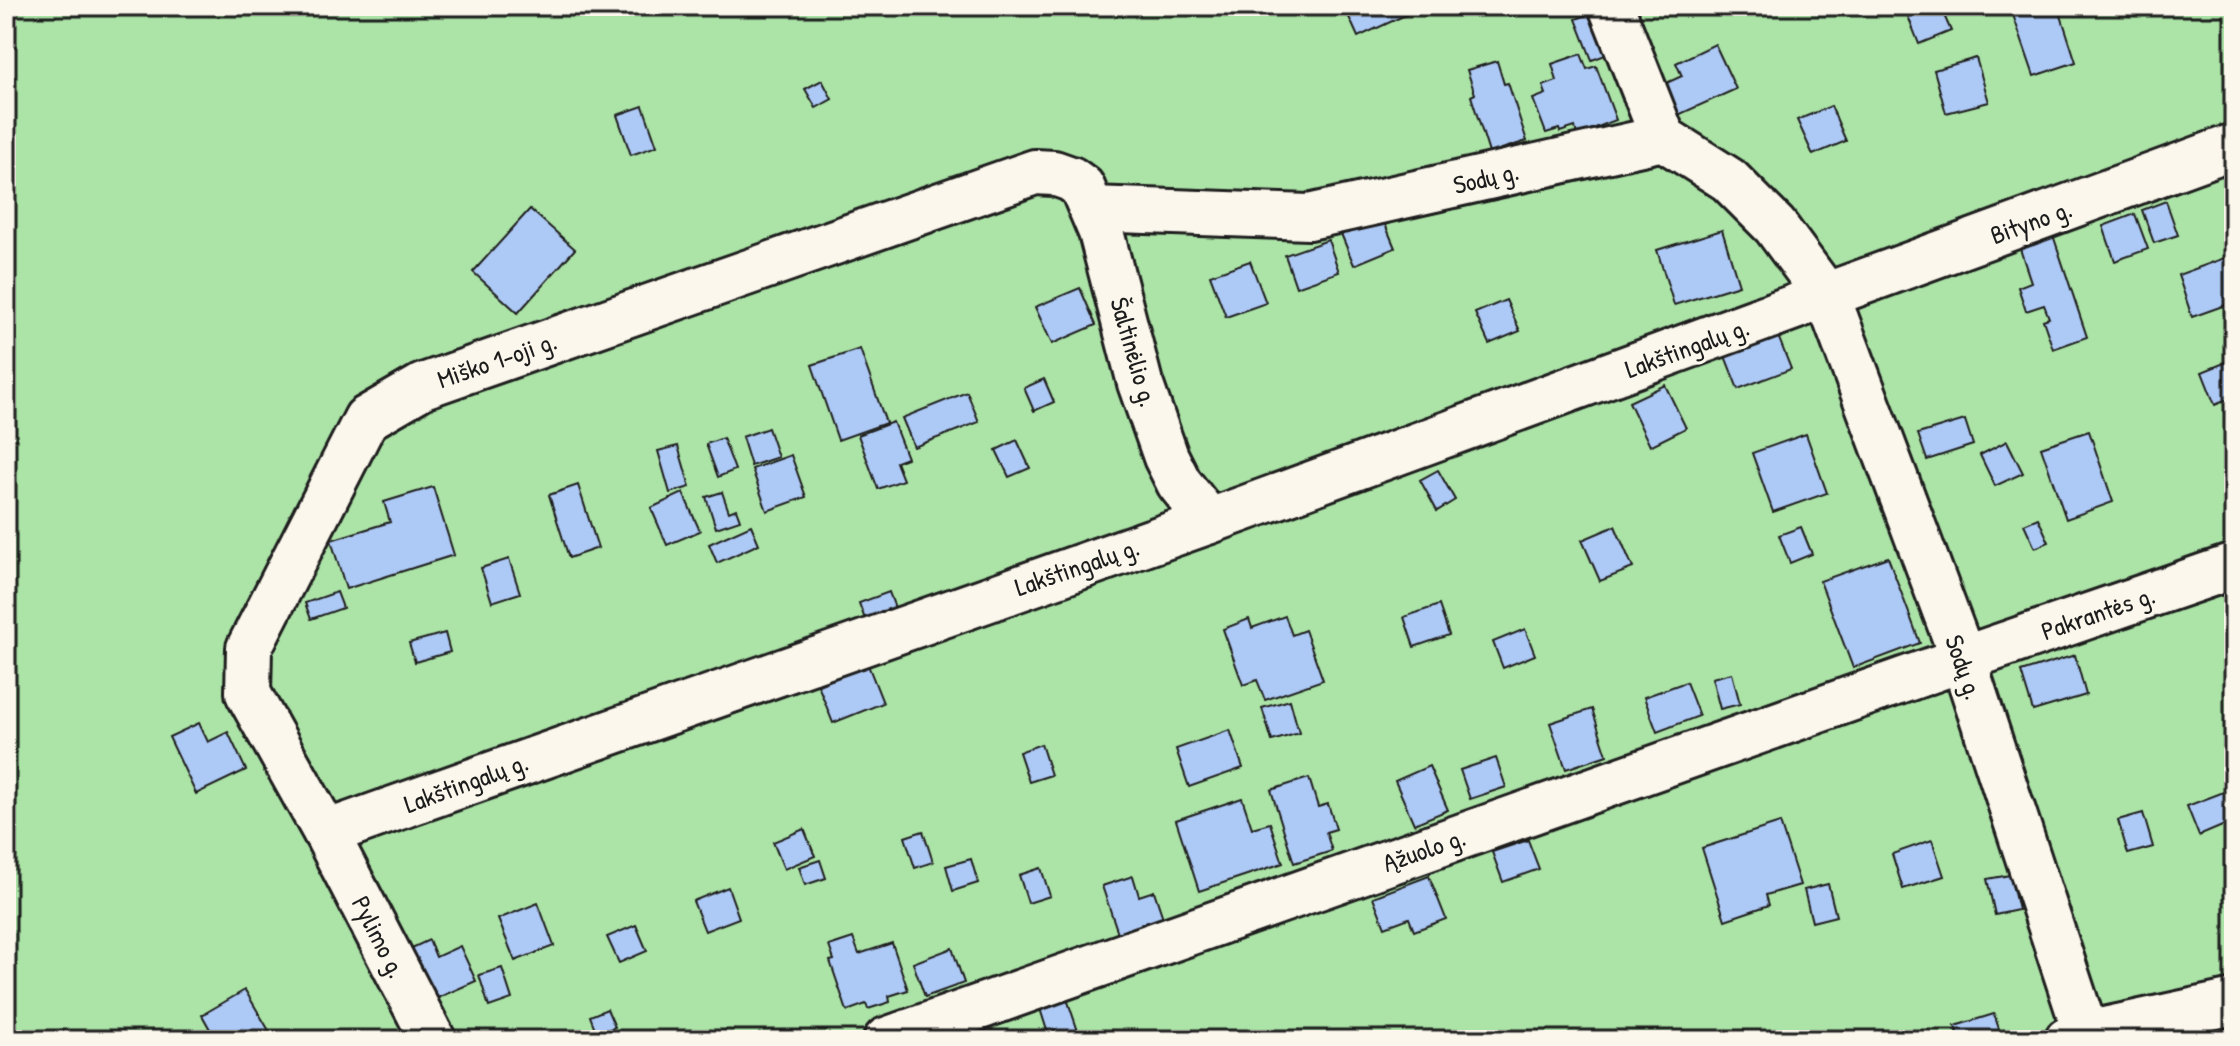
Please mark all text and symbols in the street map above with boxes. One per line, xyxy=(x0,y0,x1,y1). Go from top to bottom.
street label: Sodų g. xyxy=(1450,153,1522,202)
street label: Bityno g. xyxy=(1985,191,2076,252)
street label: Šaltinėlio g. xyxy=(1102,293,1167,411)
street label: Lakštingalų g. xyxy=(1620,309,1754,386)
street label: Miško 1-oji g. xyxy=(433,323,561,396)
street label: Lakštingalų g. xyxy=(1010,529,1144,604)
street label: Pakrantės g. xyxy=(2036,577,2159,648)
street label: Sodų g. xyxy=(1937,630,1992,704)
street label: Lakštingalų g. xyxy=(399,744,533,821)
street label: Ąžuolo g. xyxy=(1378,819,1470,880)
street label: Pylimo g. xyxy=(344,890,415,984)

